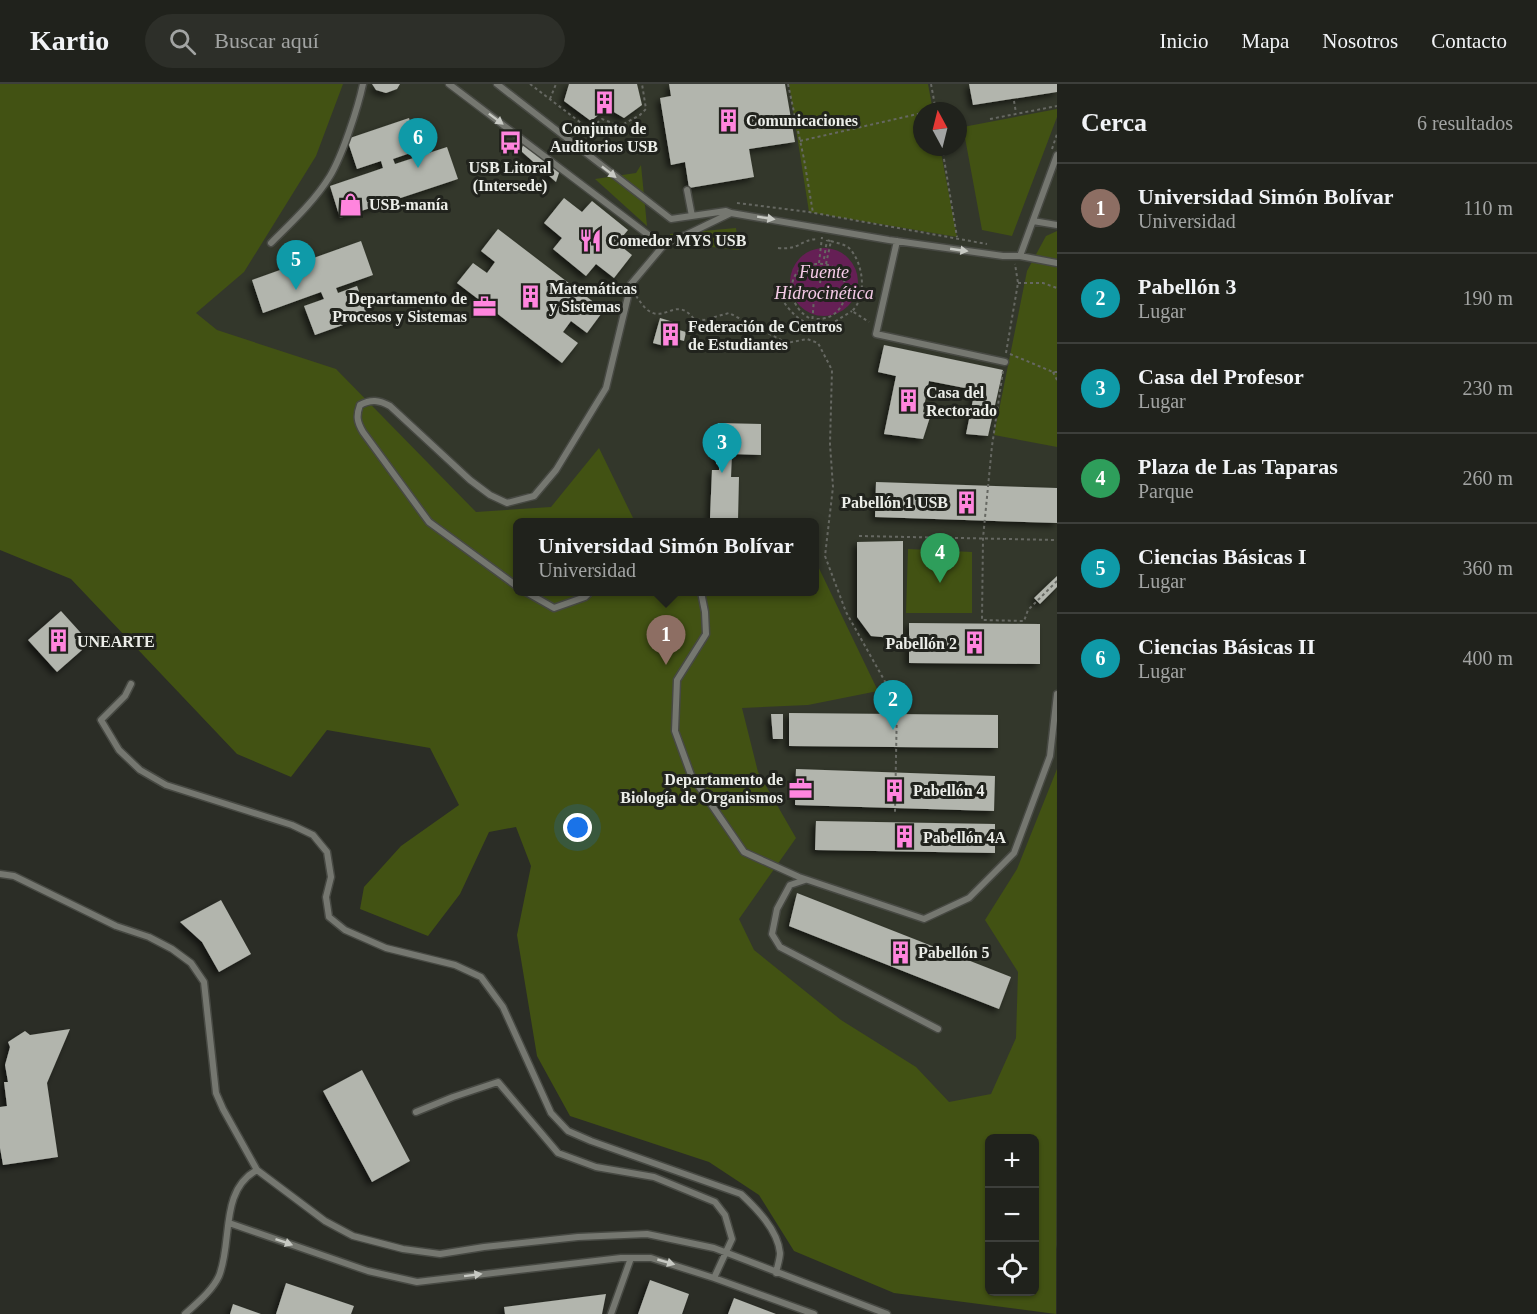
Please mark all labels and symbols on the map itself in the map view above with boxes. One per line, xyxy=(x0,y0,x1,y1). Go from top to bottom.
building icon: Conjunto de Auditorios USB xyxy=(591,90,617,116)
north arrow xyxy=(913,102,967,156)
building icon: Comunicaciones xyxy=(715,107,741,133)
place label: Comunicaciones xyxy=(746,112,858,129)
one-way arrow xyxy=(488,113,503,125)
pin: 6 xyxy=(398,118,438,168)
place label: Conjunto de Auditorios USB xyxy=(550,120,658,155)
bus stop icon: USB Litoral (Intersede) xyxy=(497,129,523,155)
place label: USB Litoral (Intersede) xyxy=(468,159,552,195)
one-way arrow xyxy=(602,165,617,177)
shop icon: USB-manía xyxy=(338,191,364,217)
place label: USB-manía xyxy=(369,196,448,213)
one-way arrow xyxy=(757,214,776,223)
restaurant icon: Comedor MYS USB xyxy=(577,227,603,253)
place label: Comedor MYS USB xyxy=(608,232,747,249)
pin: 5 xyxy=(276,240,316,290)
one-way arrow xyxy=(949,245,968,254)
water label: Fuente Hidrocinética xyxy=(773,262,874,303)
place label: Matemáticas y Sistemas xyxy=(549,280,637,316)
building icon: Matemáticas y Sistemas xyxy=(518,284,544,310)
place label: Departamento de Procesos y Sistemas xyxy=(332,290,467,326)
office icon: Departamento de Procesos y Sistemas xyxy=(472,294,498,320)
place label: Federación de Centros de Estudiantes xyxy=(688,318,842,353)
building icon: Federación de Centros de Estudiantes xyxy=(657,322,683,348)
place label: Casa del Rectorado xyxy=(926,384,997,419)
building icon: Casa del Rectorado xyxy=(895,388,921,414)
pin: 3 xyxy=(702,424,742,473)
building icon: Pabellón 1 USB xyxy=(953,489,979,515)
place label: Pabellón 1 USB xyxy=(841,494,948,511)
pin: 4 xyxy=(920,534,960,583)
pin: 1 xyxy=(646,616,686,665)
building icon: UNEARTE xyxy=(46,628,72,654)
building icon: Pabellón 2 xyxy=(962,630,988,656)
place label: UNEARTE xyxy=(77,633,155,650)
place label: Pabellón 2 xyxy=(885,635,957,652)
pin: 2 xyxy=(874,680,912,730)
place label: Departamento de Biología de Organismos xyxy=(620,771,783,807)
office icon: Departamento de Biología de Organismos xyxy=(788,775,814,801)
building icon: Pabellón 4 xyxy=(882,777,908,803)
place label: Pabellón 4 xyxy=(913,782,985,799)
your location xyxy=(563,813,592,842)
building icon: Pabellón 4A xyxy=(892,824,918,850)
place label: Pabellón 4A xyxy=(923,829,1007,846)
building icon: Pabellón 5 xyxy=(887,939,913,965)
place label: Pabellón 5 xyxy=(918,944,990,961)
one-way arrow xyxy=(275,1238,293,1248)
one-way arrow xyxy=(657,1258,675,1267)
one-way arrow xyxy=(463,1271,482,1280)

